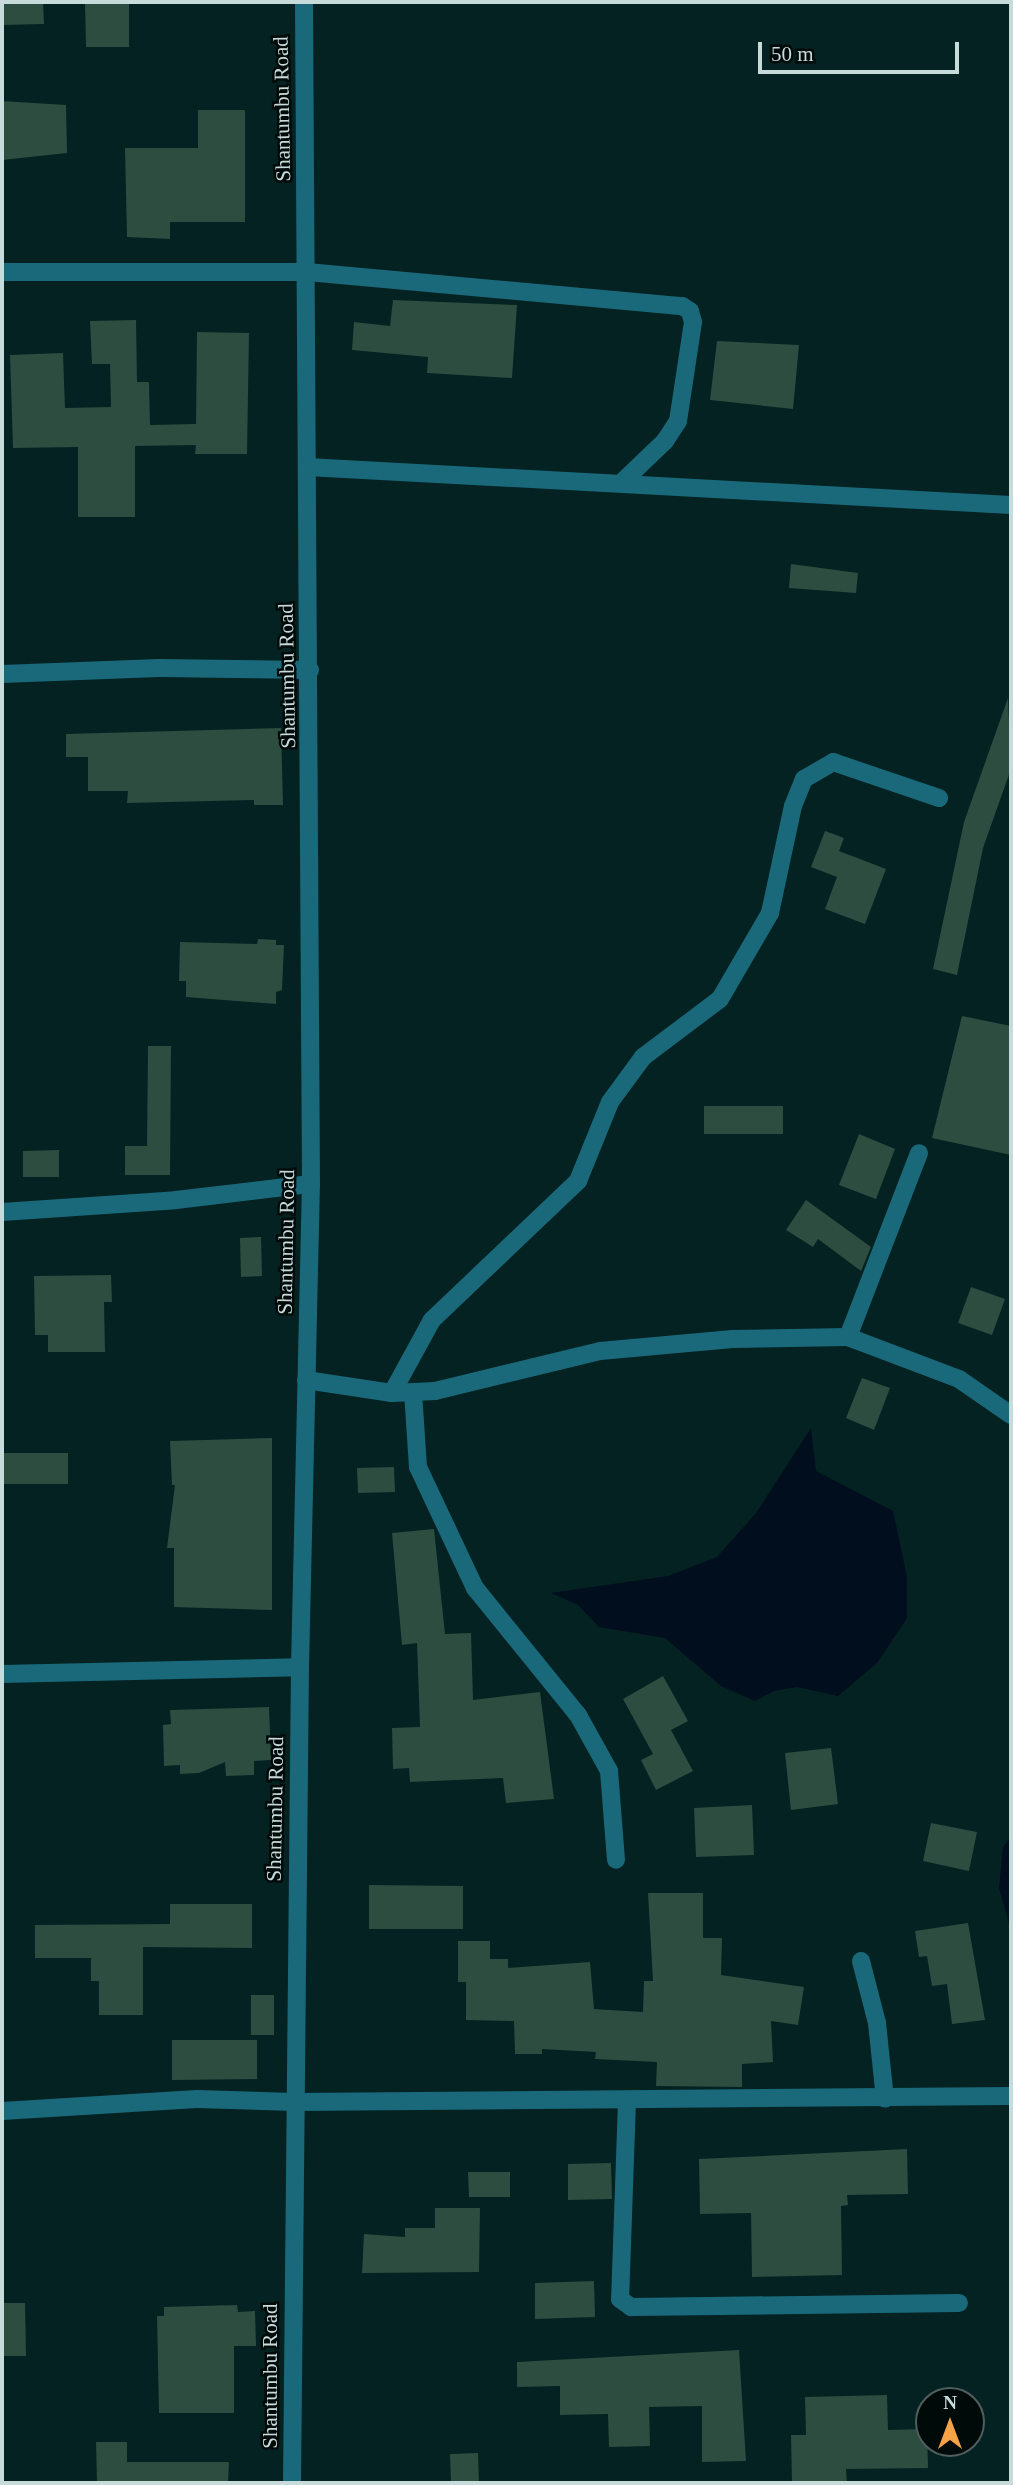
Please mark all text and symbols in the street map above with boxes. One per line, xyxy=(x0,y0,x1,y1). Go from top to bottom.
scale bar xyxy=(761,28,962,72)
street label: Shantumbu Road xyxy=(268,36,296,182)
text: 50 m xyxy=(771,42,814,66)
street label: Shantumbu Road xyxy=(273,603,301,749)
street label: Shantumbu Road xyxy=(272,1169,300,1315)
street label: Shantumbu Road xyxy=(261,1736,289,1882)
street label: Shantumbu Road xyxy=(257,2303,283,2449)
north arrow xyxy=(915,2387,985,2457)
text: N xyxy=(943,2392,957,2413)

